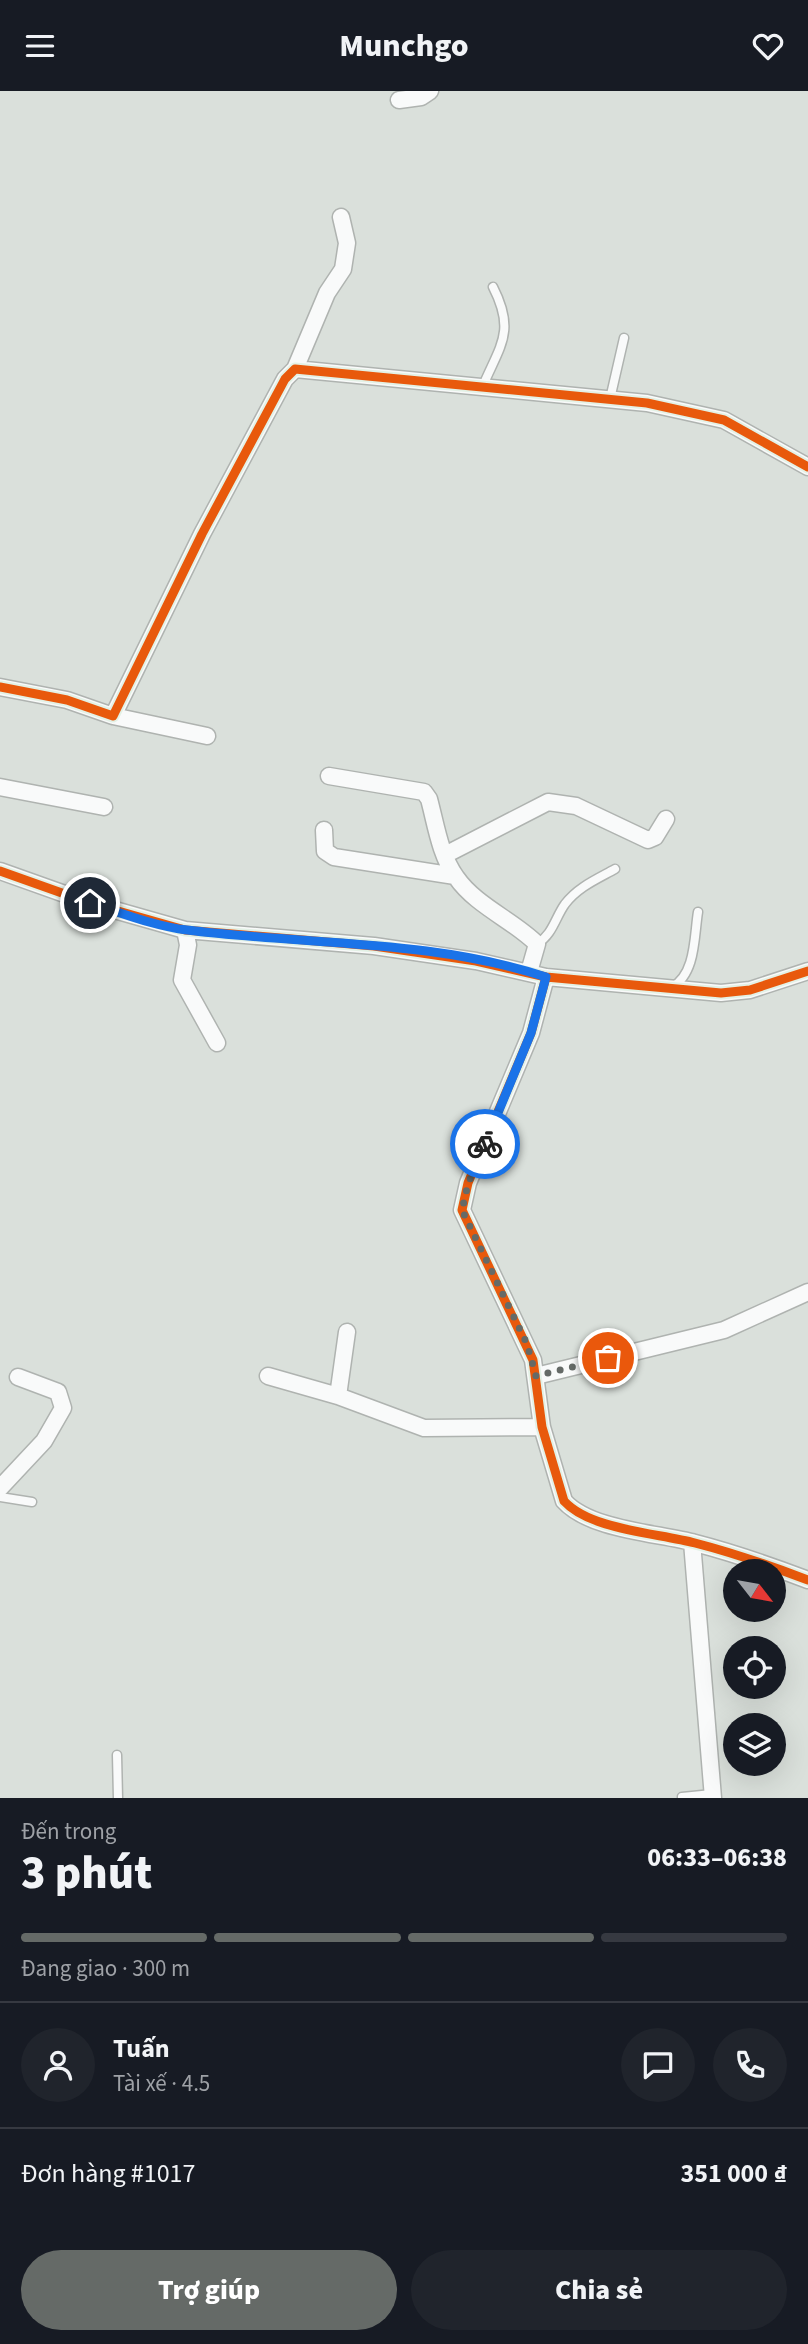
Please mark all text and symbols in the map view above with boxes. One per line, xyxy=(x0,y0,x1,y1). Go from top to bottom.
text: Munchgo xyxy=(339,23,469,69)
icon: menu xyxy=(21,27,59,65)
icon: heart xyxy=(749,27,787,65)
pin xyxy=(60,873,120,933)
icon: home xyxy=(71,884,109,922)
courier xyxy=(450,1109,520,1179)
icon: bike xyxy=(466,1125,504,1163)
pin xyxy=(578,1328,638,1388)
icon: bag xyxy=(589,1339,627,1377)
north arrow xyxy=(723,1559,786,1622)
map controls xyxy=(723,1559,786,1776)
button: locate xyxy=(723,1636,786,1699)
button: layers xyxy=(723,1713,786,1776)
text: Đến trong xyxy=(21,1815,116,1848)
text: 06:33–06:38 xyxy=(647,1839,787,1876)
text: 3 phút xyxy=(21,1841,152,1906)
text: Đang giao · 300 m xyxy=(21,1952,190,1985)
button: person xyxy=(21,2028,95,2102)
button: chat xyxy=(621,2028,695,2102)
button: phone xyxy=(713,2028,787,2102)
text: Tuấn xyxy=(113,2030,170,2067)
text: Tài xế · 4.5 xyxy=(113,2067,210,2100)
text: Đơn hàng #1017 xyxy=(21,2155,195,2192)
text: 351 000 ₫ xyxy=(681,2155,787,2192)
button: Trợ giúp xyxy=(21,2250,397,2330)
button: Chia sẻ xyxy=(411,2250,787,2330)

